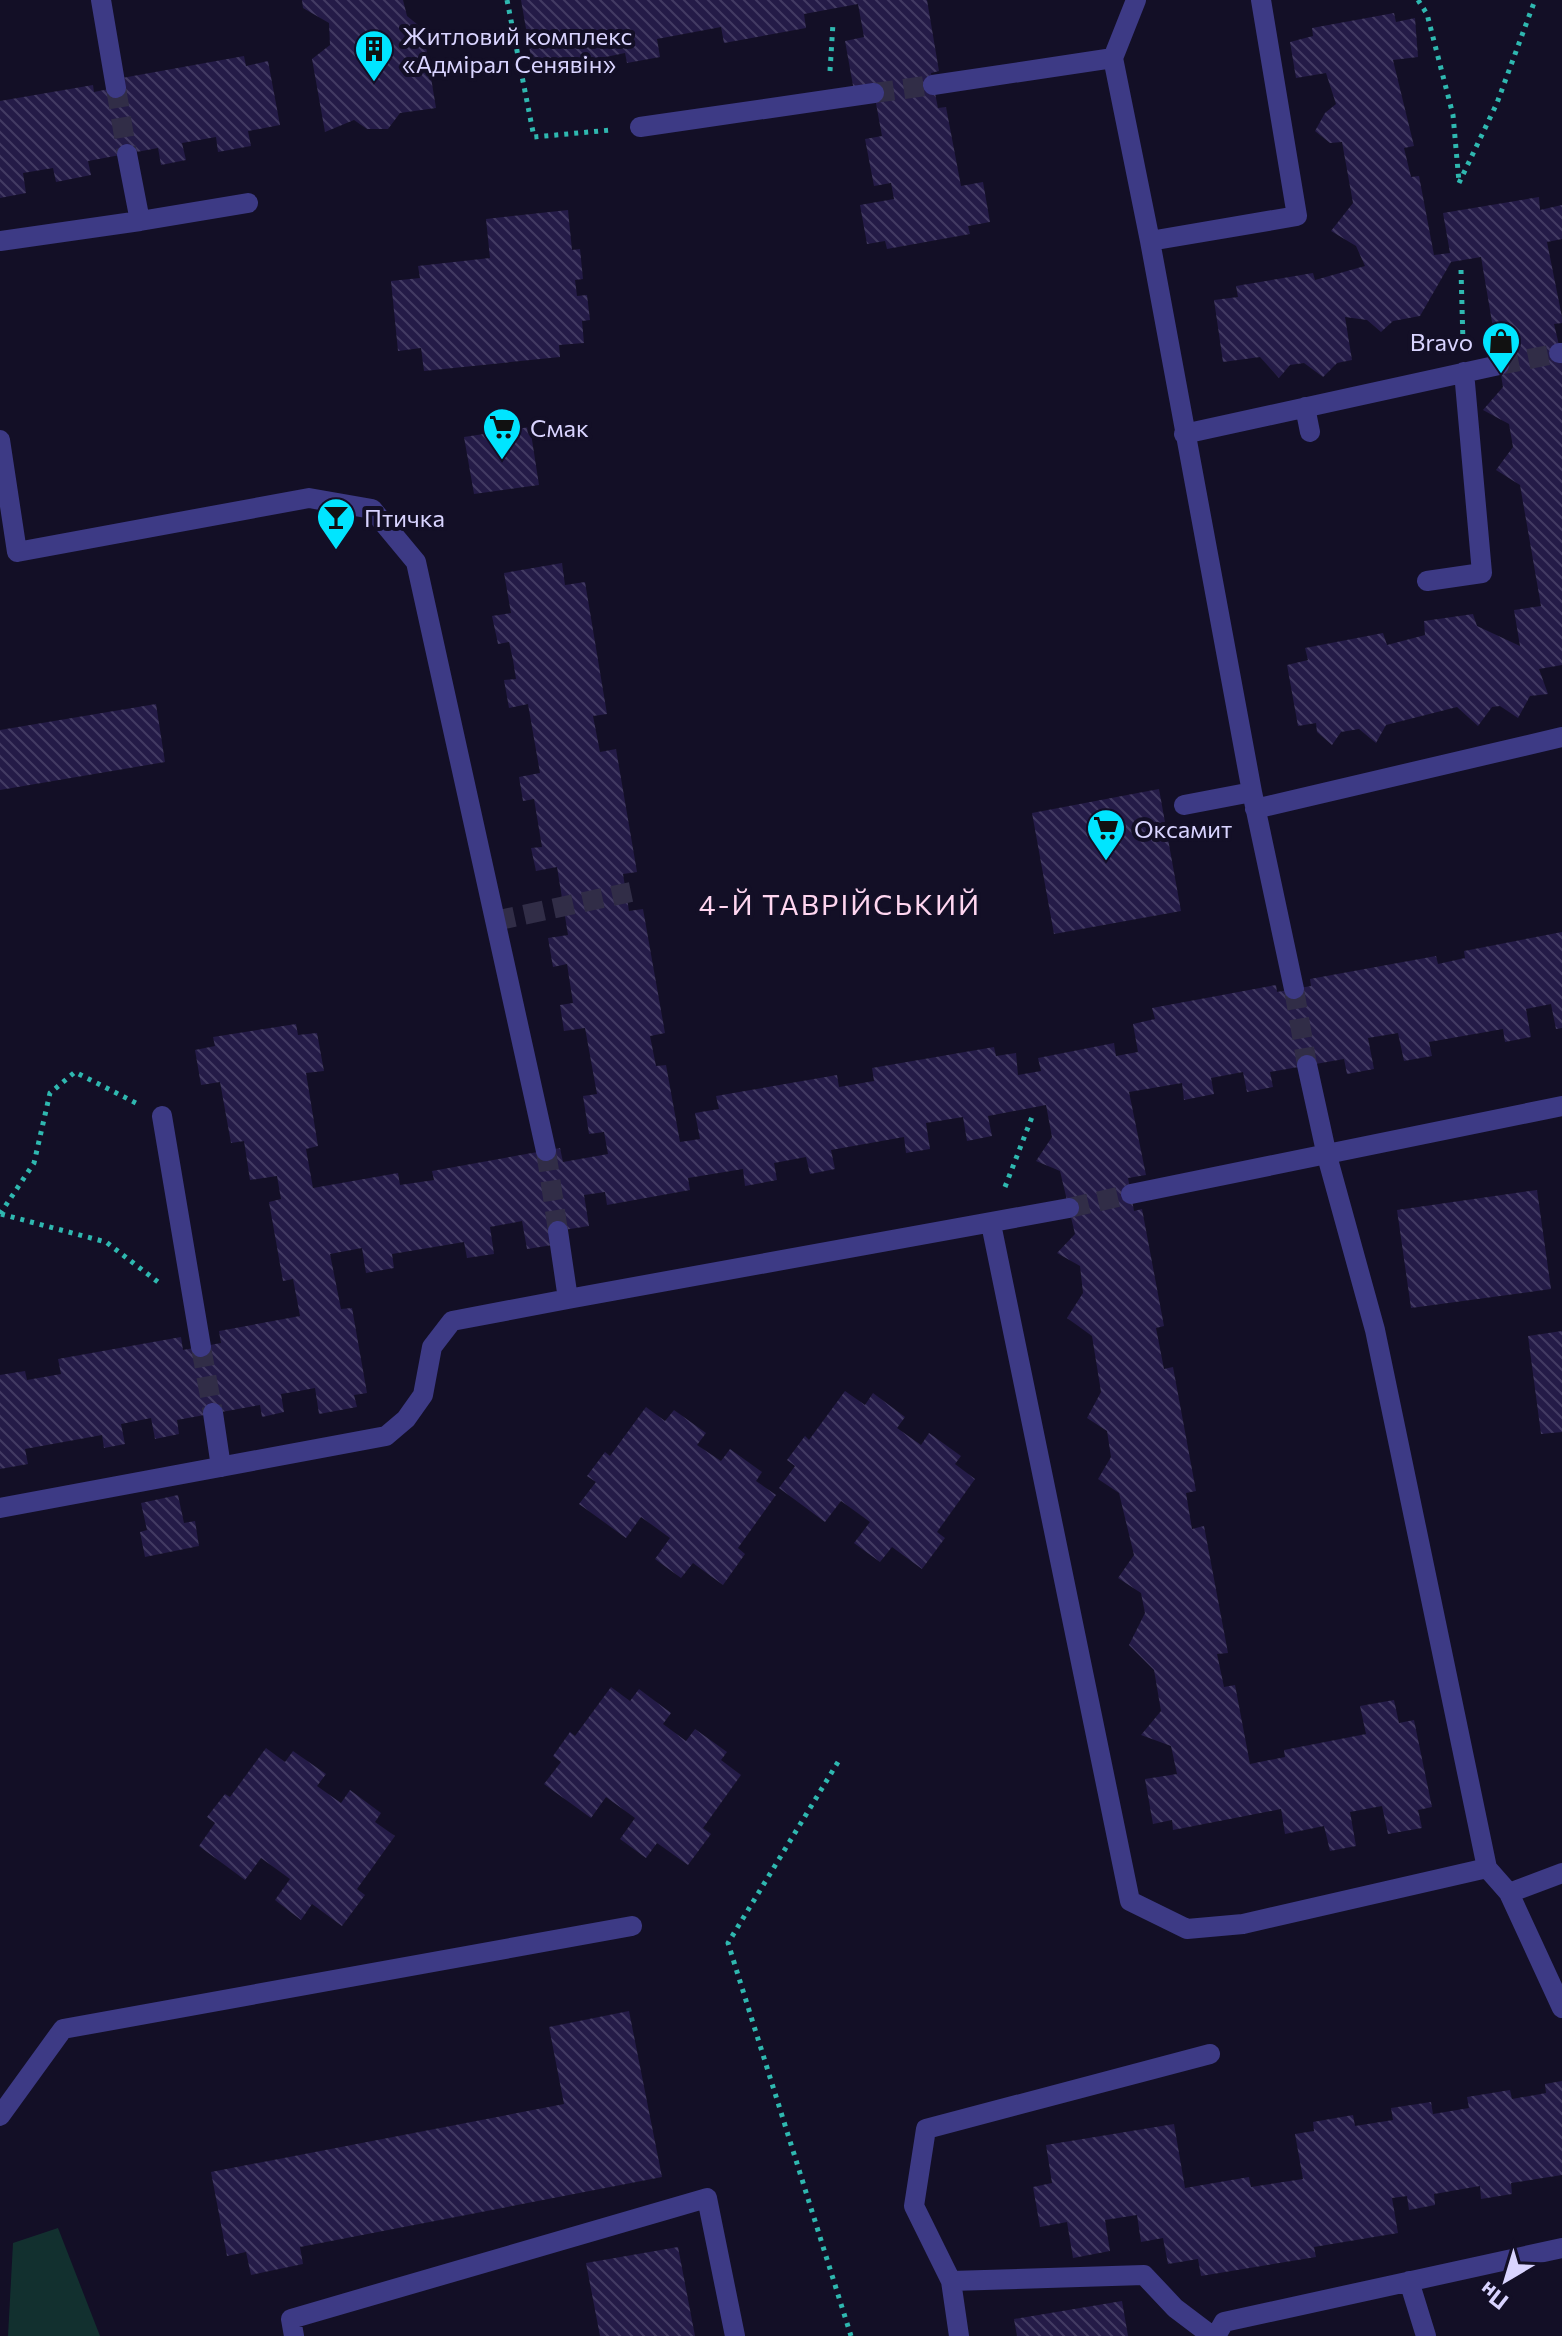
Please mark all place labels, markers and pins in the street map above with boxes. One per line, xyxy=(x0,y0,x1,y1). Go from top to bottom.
place label: Житловий комплекс «Адмірал Сенявін» xyxy=(402,21,632,78)
building icon: Житловий комплекс «Адмірал Сенявін» xyxy=(353,28,395,83)
shop icon: Bravo xyxy=(1480,320,1522,375)
place label: Bravo xyxy=(1410,327,1473,356)
supermarket icon: Смак xyxy=(481,406,523,461)
place label: Смак xyxy=(530,413,589,442)
bar icon: Птичка xyxy=(315,496,357,551)
place label: Птичка xyxy=(364,503,445,532)
supermarket icon: Оксамит xyxy=(1085,807,1127,862)
place label: Оксамит xyxy=(1134,814,1232,843)

